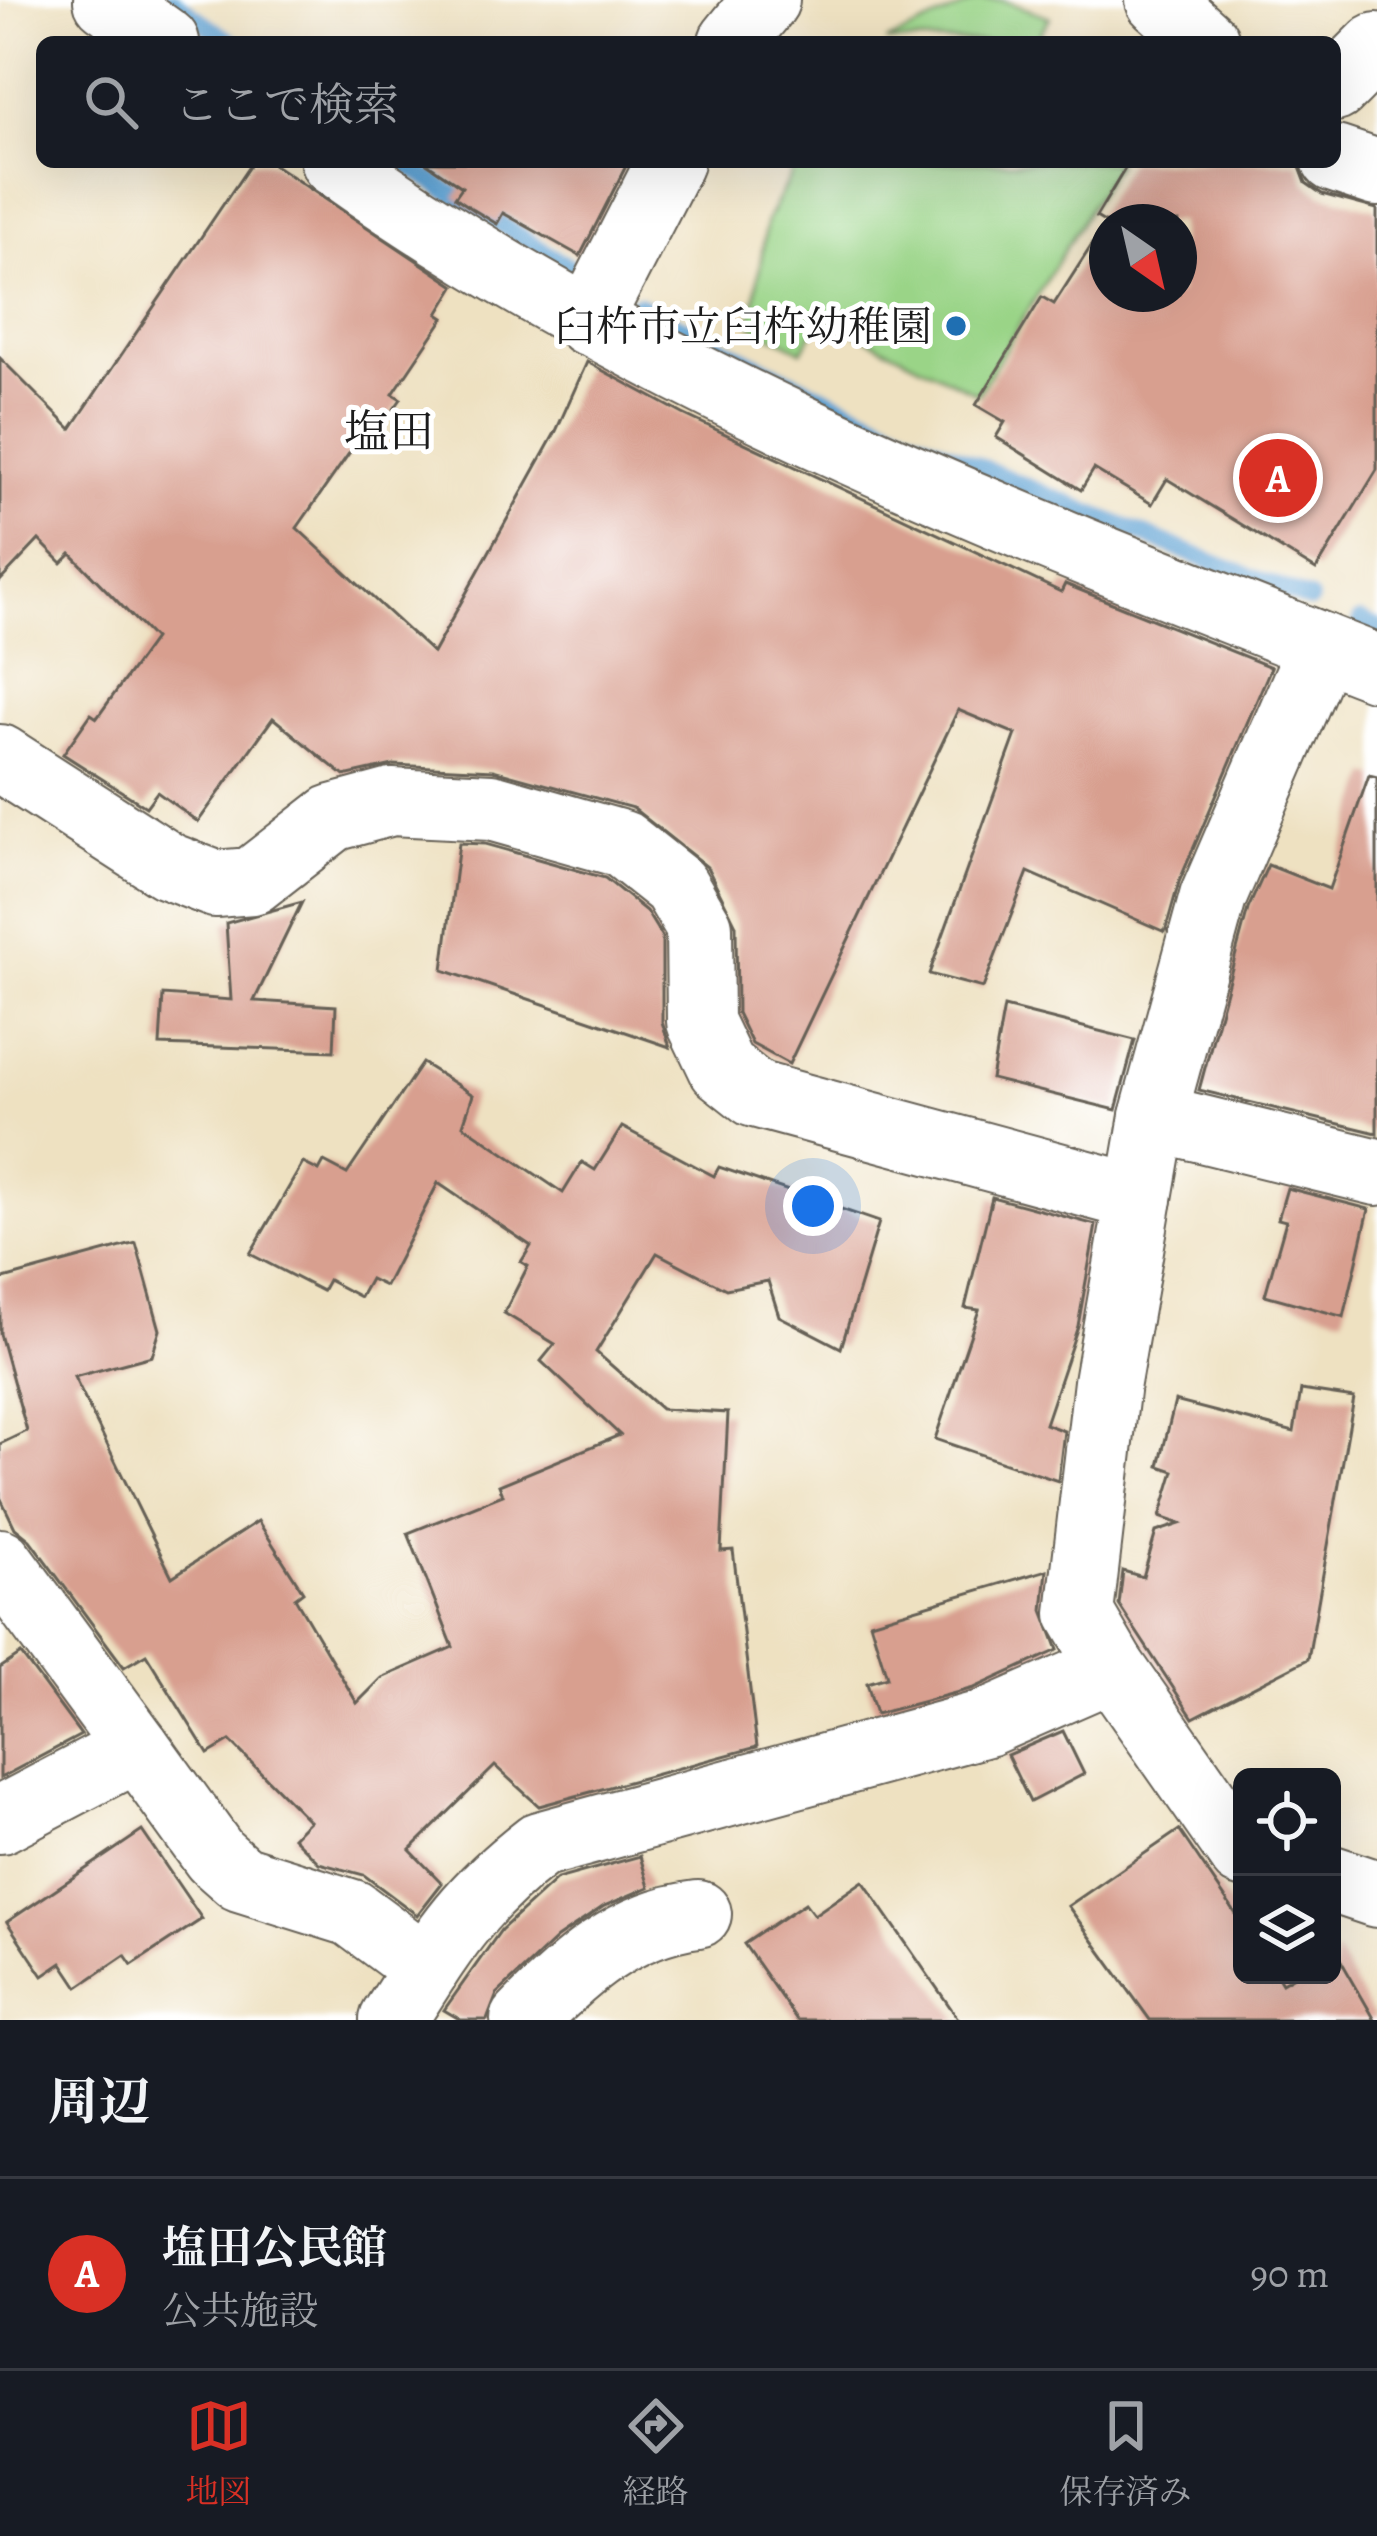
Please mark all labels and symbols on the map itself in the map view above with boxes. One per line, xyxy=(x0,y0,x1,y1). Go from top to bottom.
north arrow xyxy=(1089,204,1197,312)
place label: 臼杵市立臼杵幼稚園 xyxy=(554,298,932,355)
marker: 臼杵市立臼杵幼稚園 xyxy=(943,313,969,339)
district label: 塩田 xyxy=(344,401,434,463)
pin: A xyxy=(1239,433,1317,523)
your location xyxy=(783,1176,843,1236)

